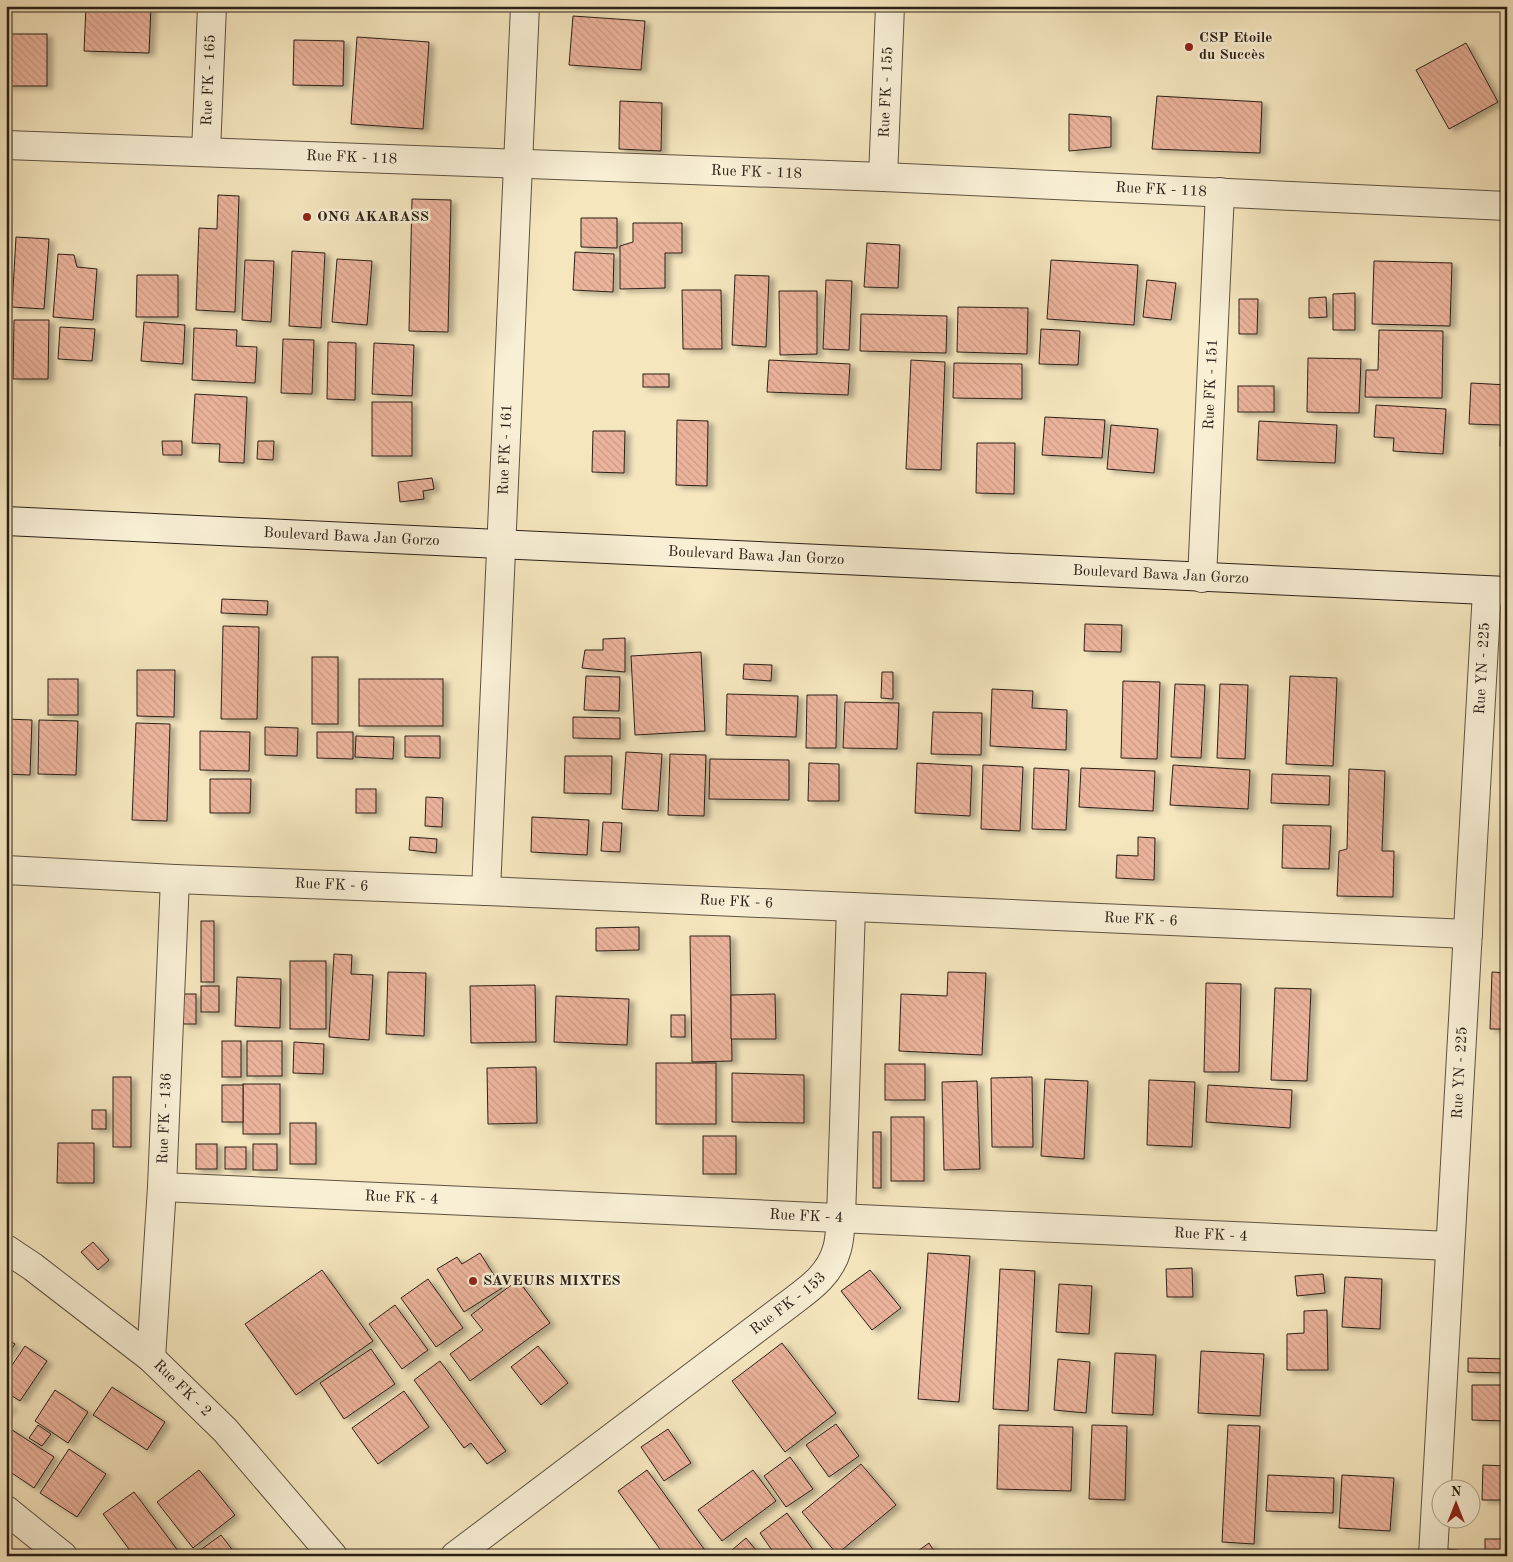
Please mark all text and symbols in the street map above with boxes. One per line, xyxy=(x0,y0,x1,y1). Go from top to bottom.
place label: CSP Etoile du Succès xyxy=(1199,31,1272,63)
street label: Rue FK - 165 xyxy=(200,34,218,126)
marker: CSP Etoile du Succès xyxy=(1183,41,1195,53)
street label: Rue FK - 155 xyxy=(877,46,896,138)
street label: Rue FK - 118 xyxy=(306,148,398,167)
street label: Rue FK - 118 xyxy=(711,163,802,182)
street label: Rue FK - 118 xyxy=(1115,180,1207,200)
place label: ONG AKARASS xyxy=(317,210,429,225)
marker: ONG AKARASS xyxy=(301,211,313,223)
street label: Rue FK - 151 xyxy=(1201,338,1221,430)
street label: Rue FK - 161 xyxy=(496,403,515,495)
street label: Boulevard Bawa Jan Gorzo xyxy=(263,526,440,549)
street label: Boulevard Bawa Jan Gorzo xyxy=(668,544,845,568)
street label: Boulevard Bawa Jan Gorzo xyxy=(1072,563,1249,586)
street label: Rue YN - 225 xyxy=(1473,622,1493,715)
street label: Rue FK - 6 xyxy=(294,876,369,894)
street label: Rue FK - 6 xyxy=(699,893,774,911)
street label: Rue FK - 6 xyxy=(1104,911,1178,929)
street label: Rue YN - 225 xyxy=(1450,1026,1470,1119)
street label: Rue FK - 136 xyxy=(155,1072,174,1164)
street label: Rue FK - 4 xyxy=(364,1189,439,1207)
street label: Rue FK - 4 xyxy=(769,1207,844,1226)
street label: Rue FK - 4 xyxy=(1174,1226,1248,1244)
street label: Rue FK - 153 xyxy=(748,1270,829,1338)
place label: SAVEURS MIXTES xyxy=(483,1274,621,1289)
marker: SAVEURS MIXTES xyxy=(467,1275,479,1287)
street label: Rue FK - 2 xyxy=(150,1357,214,1420)
north arrow xyxy=(1430,1480,1480,1530)
text: N xyxy=(1451,1485,1462,1499)

